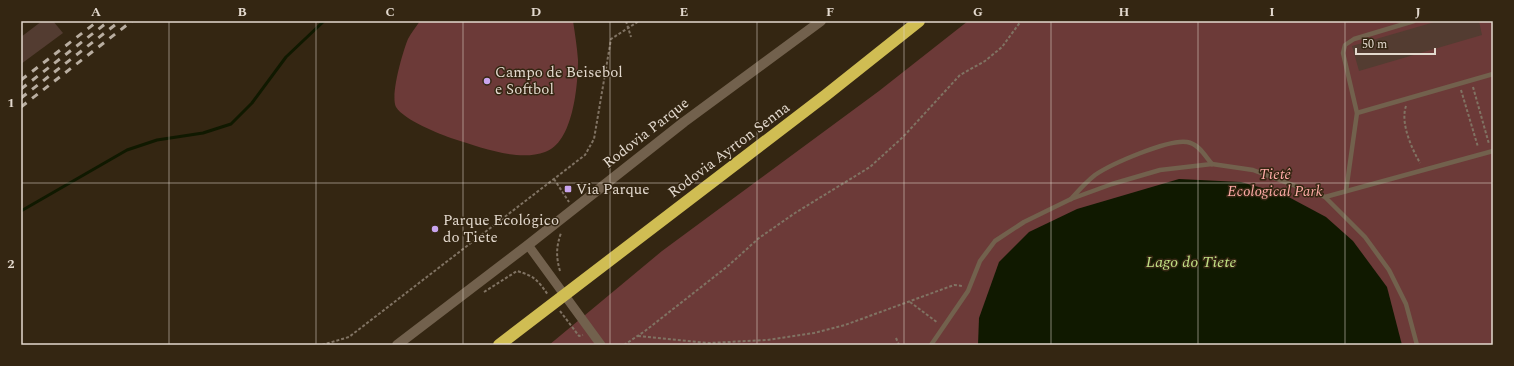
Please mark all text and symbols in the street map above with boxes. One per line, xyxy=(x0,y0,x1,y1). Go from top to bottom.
text: A xyxy=(91,2,101,22)
text: B xyxy=(237,2,247,22)
text: C xyxy=(385,2,395,22)
text: D xyxy=(531,2,541,22)
text: E xyxy=(680,2,689,22)
text: F xyxy=(826,2,834,22)
text: G xyxy=(973,2,983,22)
text: H xyxy=(1119,2,1130,22)
text: I xyxy=(1269,2,1275,22)
text: J xyxy=(1415,2,1421,22)
scale bar xyxy=(1356,30,1435,56)
text: 50 m xyxy=(1362,35,1387,54)
place label: Campo de Beisebol e Softbol xyxy=(495,61,623,101)
marker: Campo de Beisebol e Softbol xyxy=(482,76,492,86)
street label: Rodovia Parque xyxy=(598,92,694,174)
text: 1 xyxy=(7,93,15,113)
street label: Rodovia Ayrton Senna xyxy=(663,96,795,204)
park label: Tietê Ecological Park xyxy=(1227,163,1323,203)
place label: Via Parque xyxy=(576,178,650,201)
marker: Via Parque xyxy=(563,184,573,194)
place label: Parque Ecológico do Tiete xyxy=(443,209,559,249)
marker: Parque Ecológico do Tiete xyxy=(430,224,440,234)
water label: Lago do Tiete xyxy=(1146,250,1236,274)
text: 2 xyxy=(7,254,15,274)

